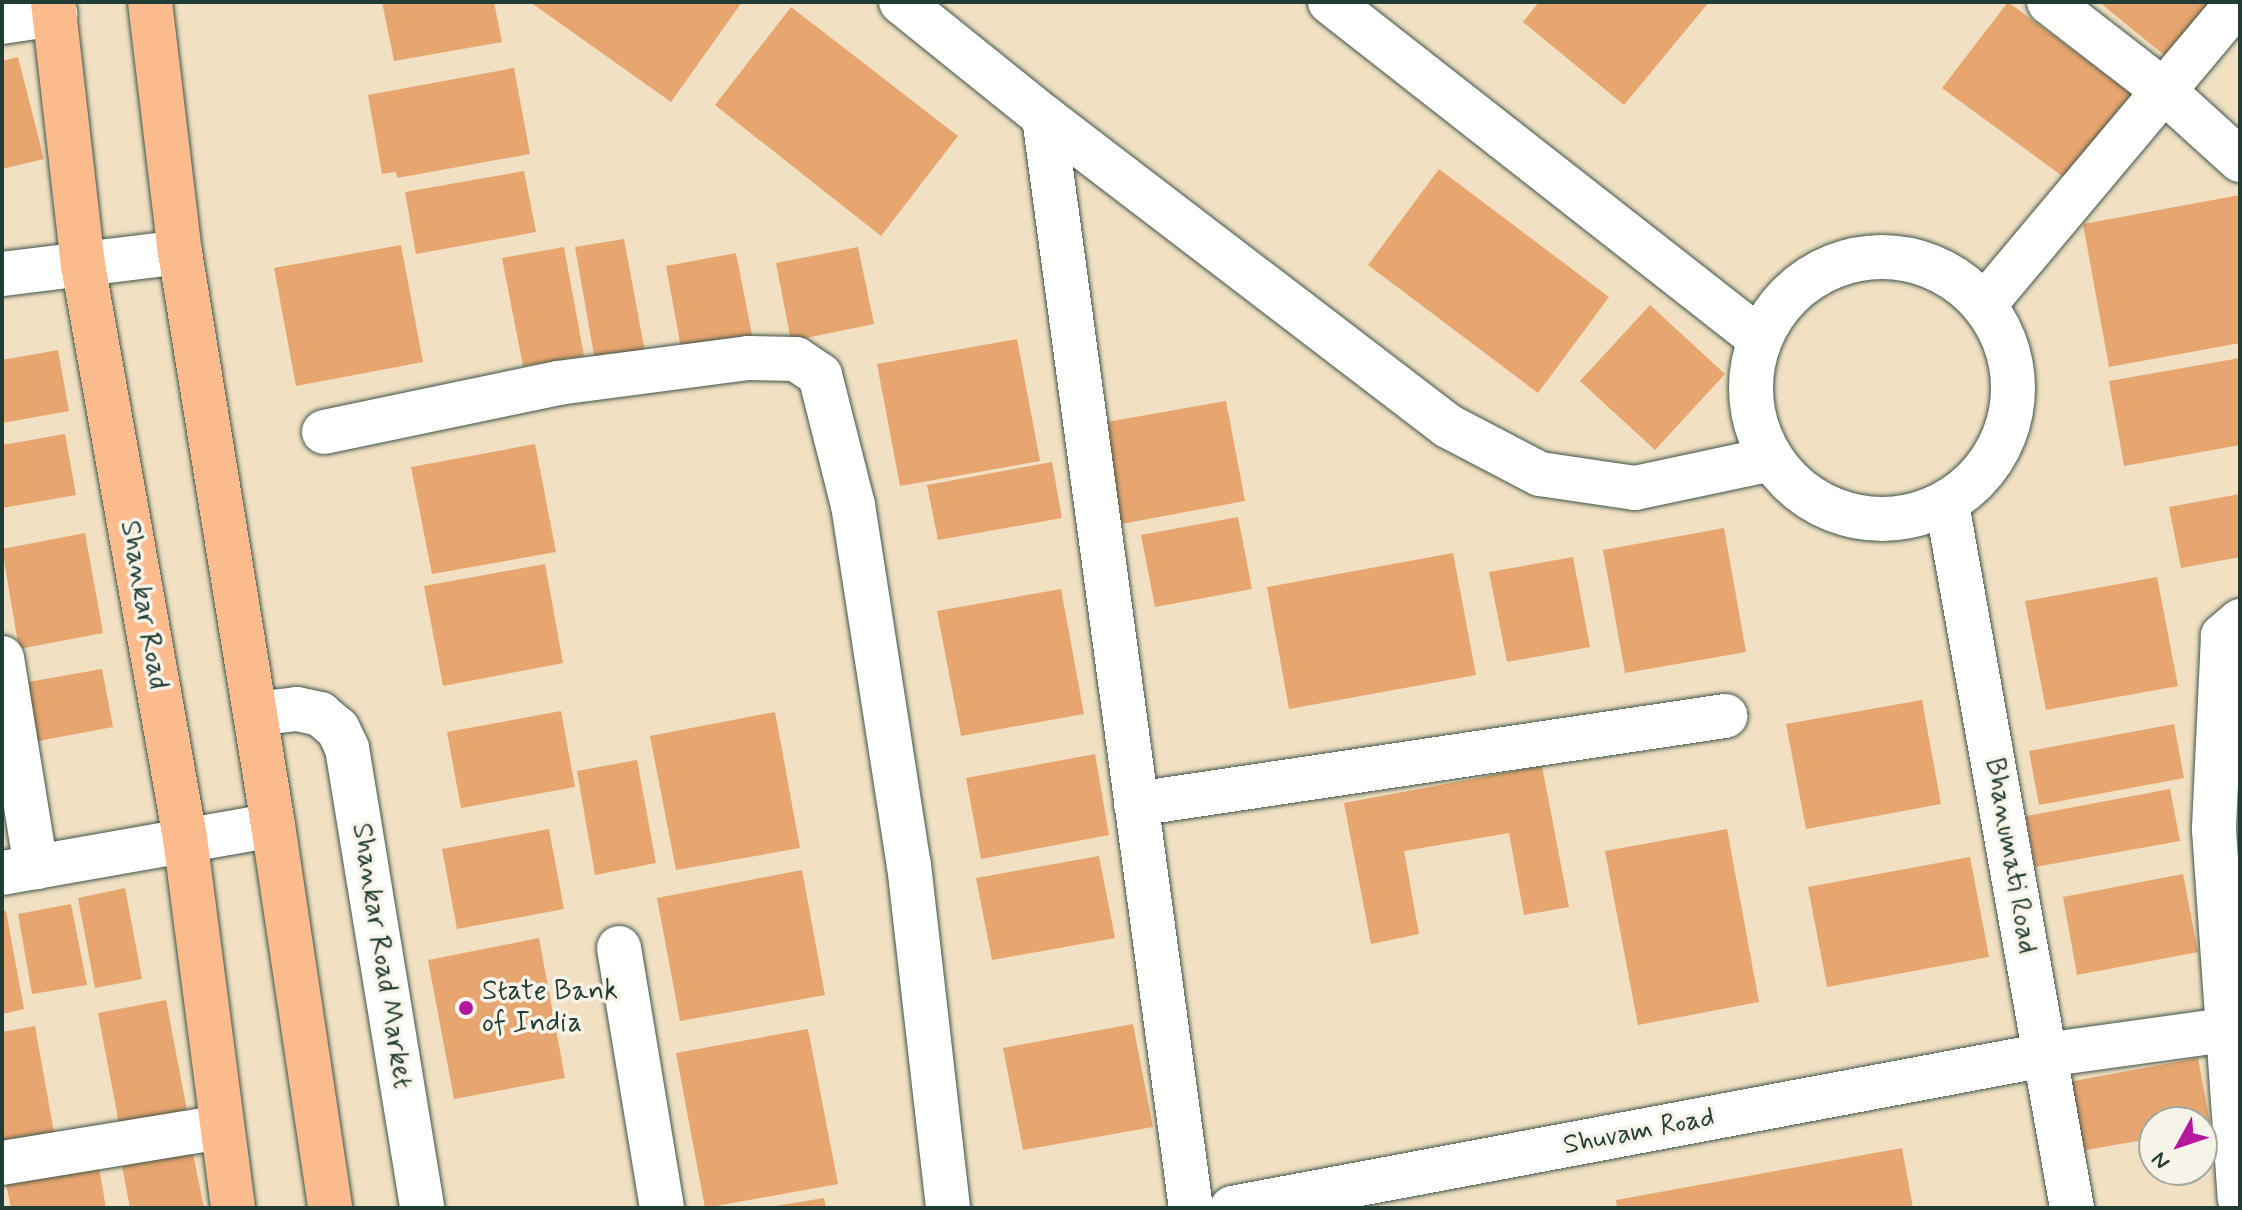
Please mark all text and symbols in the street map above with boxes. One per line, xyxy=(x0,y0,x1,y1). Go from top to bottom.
street label: Shankar Road xyxy=(112,519,174,691)
street label: Bhanumati Road xyxy=(1976,756,2044,956)
street label: Shankar Road Market xyxy=(343,820,419,1092)
place label: State Bank of India xyxy=(482,975,616,1041)
marker: State Bank of India xyxy=(457,999,475,1017)
street label: Shuvam Road xyxy=(1560,1101,1718,1163)
north arrow xyxy=(2138,1106,2218,1186)
text: N xyxy=(2146,1146,2177,1175)

